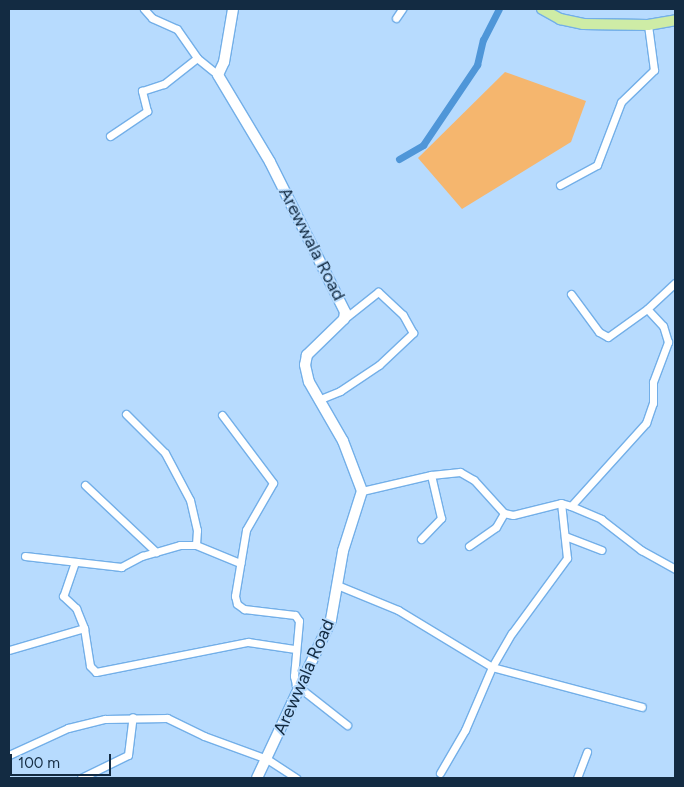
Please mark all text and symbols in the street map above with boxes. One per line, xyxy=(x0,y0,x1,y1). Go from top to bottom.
street label: Arewwala Road xyxy=(274,184,350,304)
street label: Arewwala Road xyxy=(269,616,339,738)
scale bar xyxy=(12,744,114,776)
text: 100 m xyxy=(18,754,60,772)

